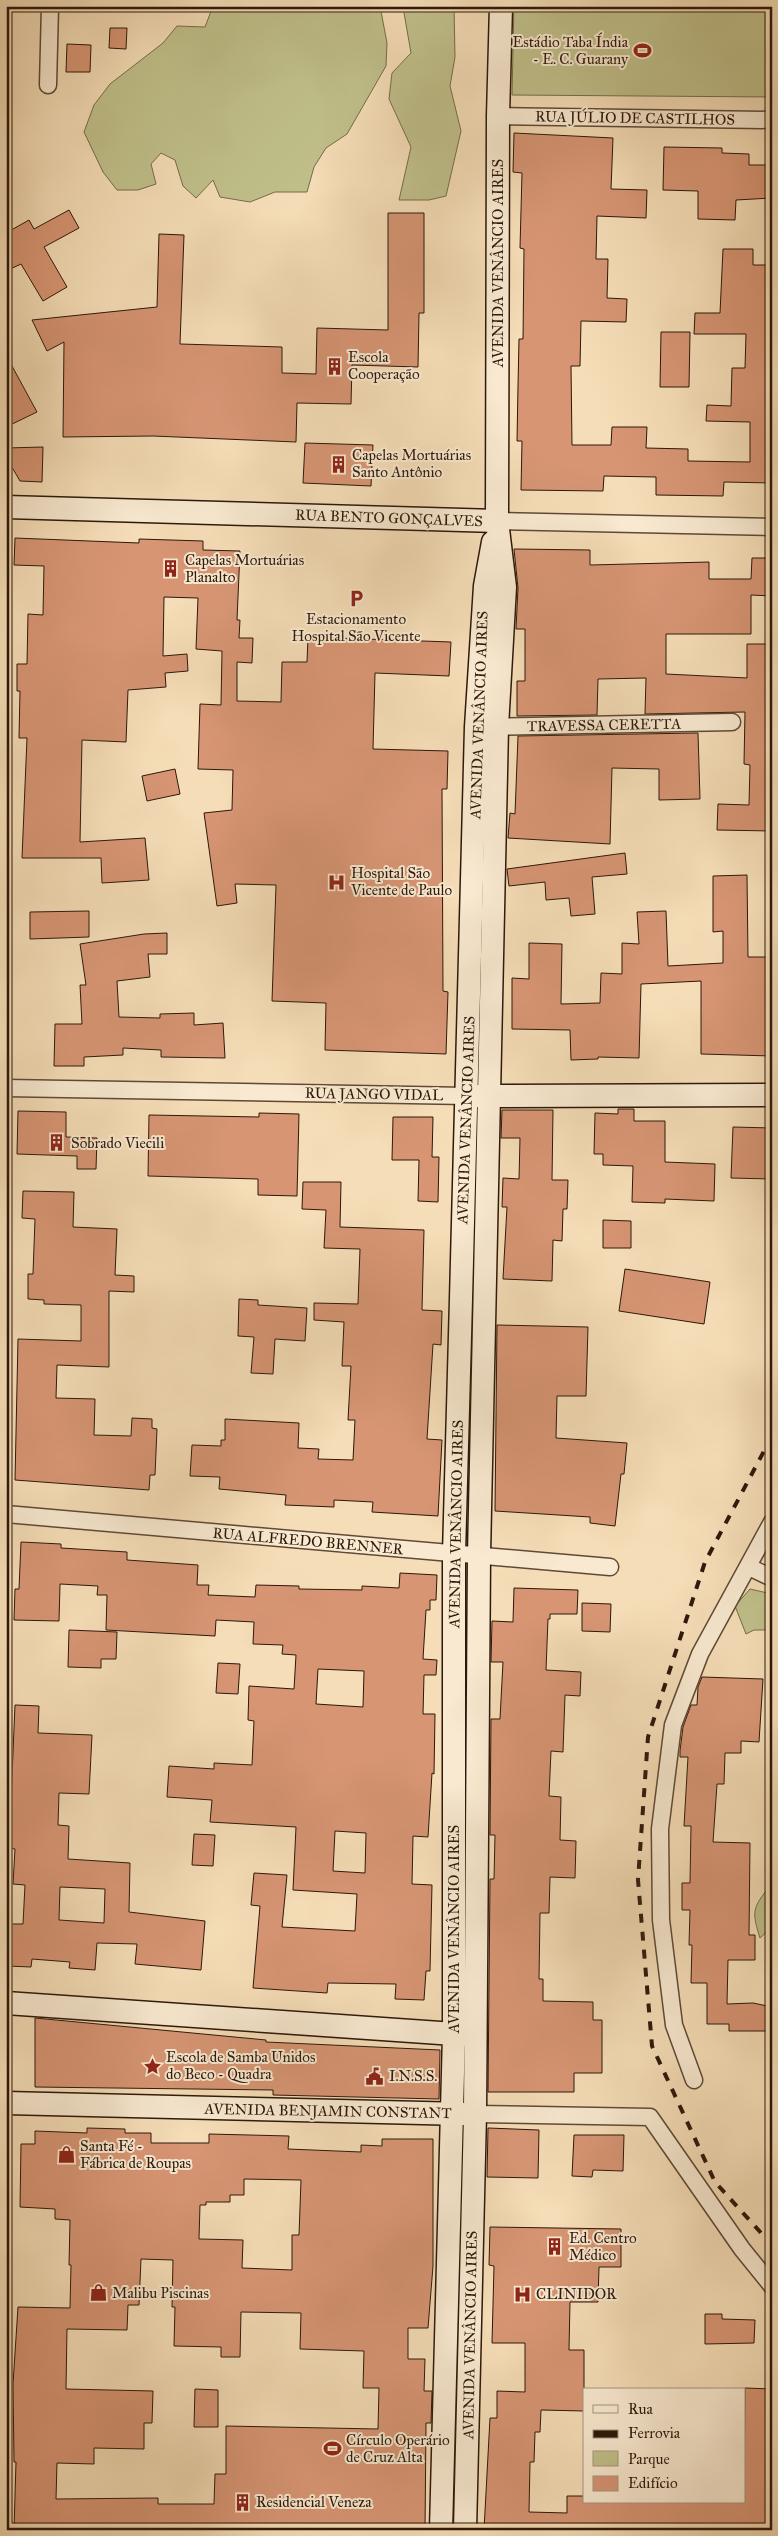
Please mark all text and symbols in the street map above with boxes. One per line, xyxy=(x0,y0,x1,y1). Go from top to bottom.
place label: Estádio Taba Índia - E. C. Guarany xyxy=(513,32,629,68)
sports icon: Estádio Taba Índia - E. C. Guarany xyxy=(632,41,652,61)
street label: RUA JÚLIO DE CASTILHOS xyxy=(535,106,735,130)
street label: AVENIDA VENÂNCIO AIRES xyxy=(489,159,507,368)
place label: Escola Cooperação xyxy=(348,348,420,383)
building icon: Escola Cooperação xyxy=(324,356,344,376)
place label: Capelas Mortuárias Santo Antônio xyxy=(352,446,471,481)
building icon: Capelas Mortuárias Santo Antônio xyxy=(328,454,348,474)
street label: RUA BENTO GONÇALVES xyxy=(295,506,483,530)
place label: Capelas Mortuárias Planalto xyxy=(185,551,304,586)
building icon: Capelas Mortuárias Planalto xyxy=(161,559,181,579)
parking icon: Estacionamento Hospital São Vicente xyxy=(346,588,366,608)
place label: Estacionamento Hospital São Vicente xyxy=(292,610,420,645)
street label: AVENIDA VENÂNCIO AIRES xyxy=(466,611,492,820)
street label: TRAVESSA CERETTA xyxy=(527,715,681,735)
place label: Hospital São Vicente de Paulo xyxy=(350,864,453,899)
hospital icon: Hospital São Vicente de Paulo xyxy=(327,872,347,892)
street label: AVENIDA VENÂNCIO AIRES xyxy=(453,1016,479,1225)
street label: RUA JANGO VIDAL xyxy=(305,1084,443,1105)
building icon: Sobrado Viecili xyxy=(47,1133,67,1153)
place label: Sobrado Viecili xyxy=(71,1134,164,1152)
street label: AVENIDA VENÂNCIO AIRES xyxy=(445,1420,467,1629)
street label: RUA ALFREDO BRENNER xyxy=(212,1524,405,1558)
street label: AVENIDA VENÂNCIO AIRES xyxy=(445,1825,463,2034)
place label: Escola de Samba Unidos do Beco - Quadra xyxy=(166,2048,315,2083)
place icon: Escola de Samba Unidos do Beco - Quadra xyxy=(142,2056,162,2076)
public building icon: I.N.S.S. xyxy=(365,2066,385,2086)
place label: I.N.S.S. xyxy=(389,2067,437,2085)
street label: AVENIDA BENJAMIN CONSTANT xyxy=(203,2100,452,2123)
place label: Santa Fé - Fábrica de Roupas xyxy=(80,2137,191,2172)
shop icon: Santa Fé - Fábrica de Roupas xyxy=(56,2145,76,2165)
place label: Ed. Centro Médico xyxy=(569,2229,637,2264)
street label: AVENIDA VENÂNCIO AIRES xyxy=(459,2231,481,2440)
building icon: Ed. Centro Médico xyxy=(545,2237,565,2257)
shop icon: Malibu Piscinas xyxy=(88,2283,108,2303)
place label: Malibu Piscinas xyxy=(112,2284,209,2302)
hospital icon: CLINIDOR xyxy=(512,2284,532,2304)
place label: CLINIDOR xyxy=(536,2285,617,2303)
legend xyxy=(583,2388,746,2504)
text: Rua xyxy=(628,2400,653,2418)
text: Ferrovia xyxy=(628,2424,681,2442)
place label: Círculo Operário de Cruz Alta xyxy=(346,2431,450,2466)
sports icon: Círculo Operário de Cruz Alta xyxy=(322,2439,342,2459)
text: Parque xyxy=(628,2450,670,2469)
text: Edifício xyxy=(628,2474,678,2492)
building icon: Residencial Veneza xyxy=(232,2492,252,2512)
place label: Residencial Veneza xyxy=(256,2493,372,2511)

